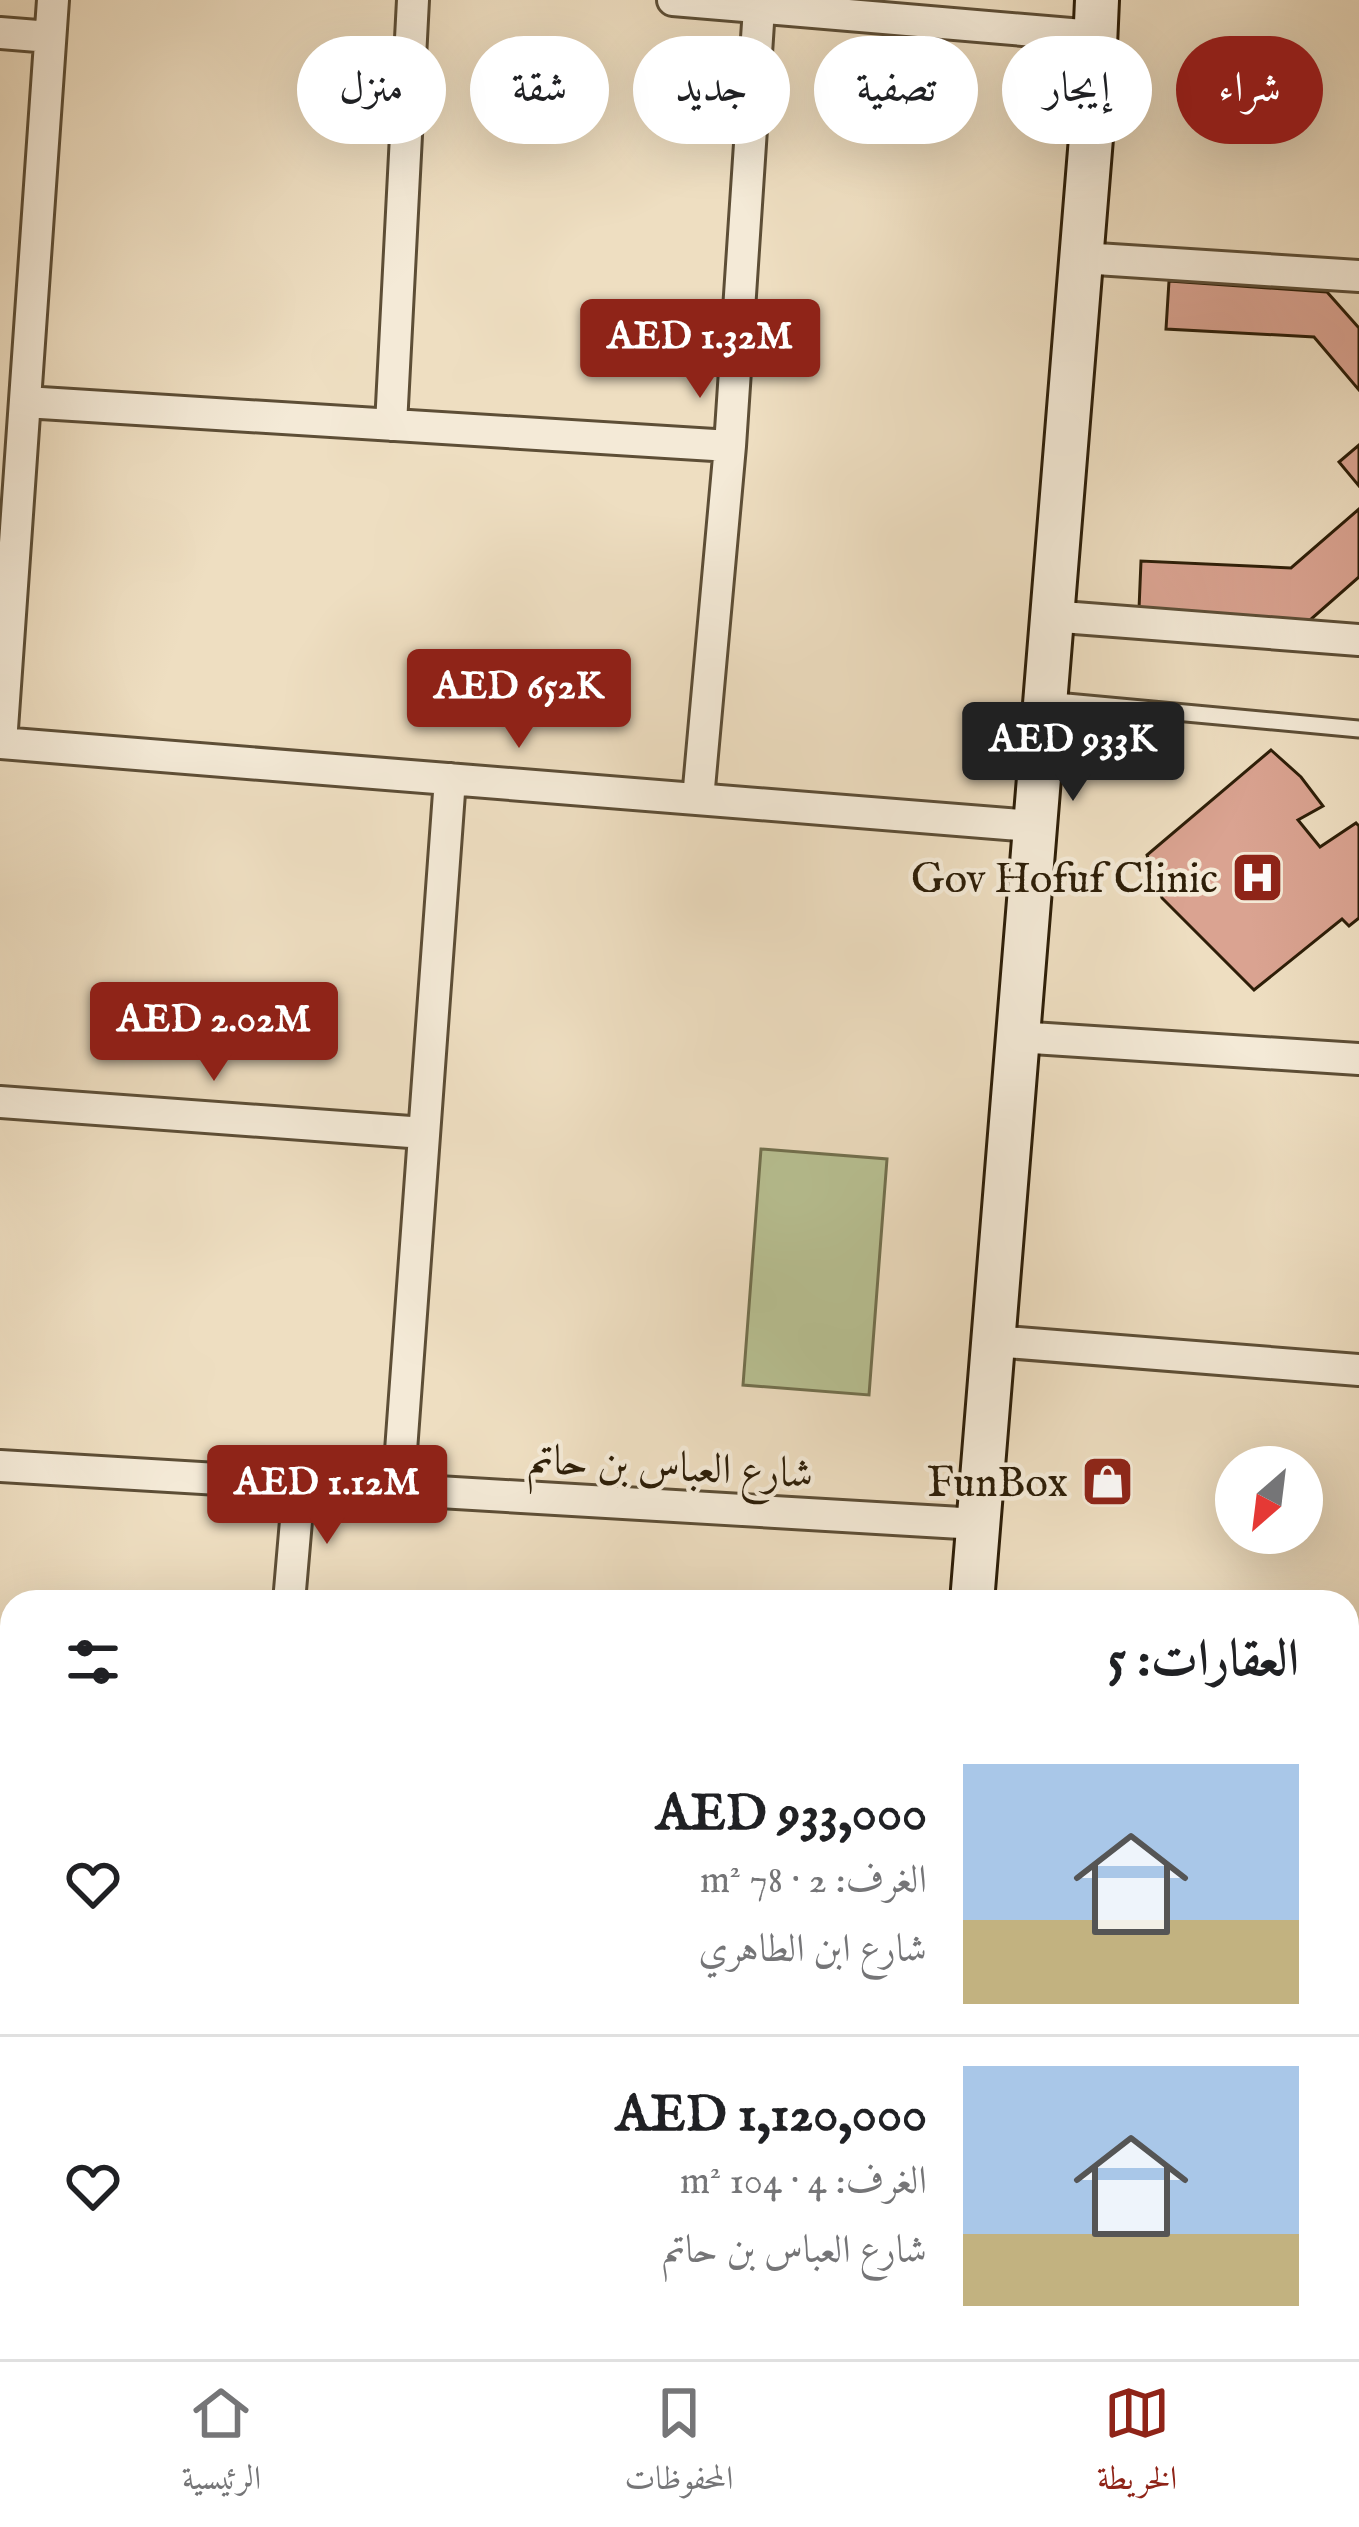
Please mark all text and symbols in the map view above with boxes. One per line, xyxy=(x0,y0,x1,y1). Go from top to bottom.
chip: منزل xyxy=(297,36,446,144)
chip: شقة xyxy=(470,36,609,144)
chip: جديد xyxy=(633,36,790,144)
chip: تصفية xyxy=(814,36,978,144)
chip: إيجار xyxy=(1002,36,1152,144)
chip: شراء xyxy=(1176,36,1323,144)
pin: AED 1.32M xyxy=(563,299,837,401)
text: AED 1.32M xyxy=(607,313,793,362)
pin: AED 652K xyxy=(395,649,643,751)
text: AED 652K xyxy=(434,663,604,712)
pin: AED 933K xyxy=(949,702,1197,804)
text: AED 933K xyxy=(989,716,1157,765)
hospital icon: Gov Hofuf Clinic xyxy=(1229,849,1285,905)
place label: Gov Hofuf Clinic xyxy=(911,854,1218,907)
pin: AED 2.02M xyxy=(77,982,351,1084)
text: AED 2.02M xyxy=(117,996,311,1045)
street label: شارع العباس بن حاتم xyxy=(527,1435,815,1509)
pin: AED 1.12M xyxy=(190,1445,464,1547)
north arrow xyxy=(1215,1446,1323,1554)
map controls xyxy=(1215,1446,1323,1554)
shop icon: FunBox xyxy=(1079,1453,1135,1509)
place label: FunBox xyxy=(927,1458,1068,1511)
text: AED 1.12M xyxy=(234,1459,420,1508)
icon: filters xyxy=(60,1629,126,1695)
text: العقارات: 5 xyxy=(1108,1629,1299,1694)
text: AED 933,000 xyxy=(656,1783,927,1848)
icon: home xyxy=(1059,1812,1203,1956)
icon: heart xyxy=(60,1851,126,1917)
text: الغرف: 2 · 78 m² xyxy=(700,1857,927,1906)
text: شارع ابن الطاهري xyxy=(698,1926,927,1975)
text: AED 1,120,000 xyxy=(616,2084,927,2149)
icon: home xyxy=(1059,2114,1203,2258)
icon: heart xyxy=(60,2153,126,2219)
text: الغرف: 4 · 104 m² xyxy=(680,2158,927,2207)
text: شارع العباس بن حاتم xyxy=(662,2227,927,2276)
tab: الرئيسية xyxy=(182,2380,261,2510)
tab: المحفوظات xyxy=(625,2380,733,2510)
tab: الخريطة xyxy=(1097,2380,1177,2510)

